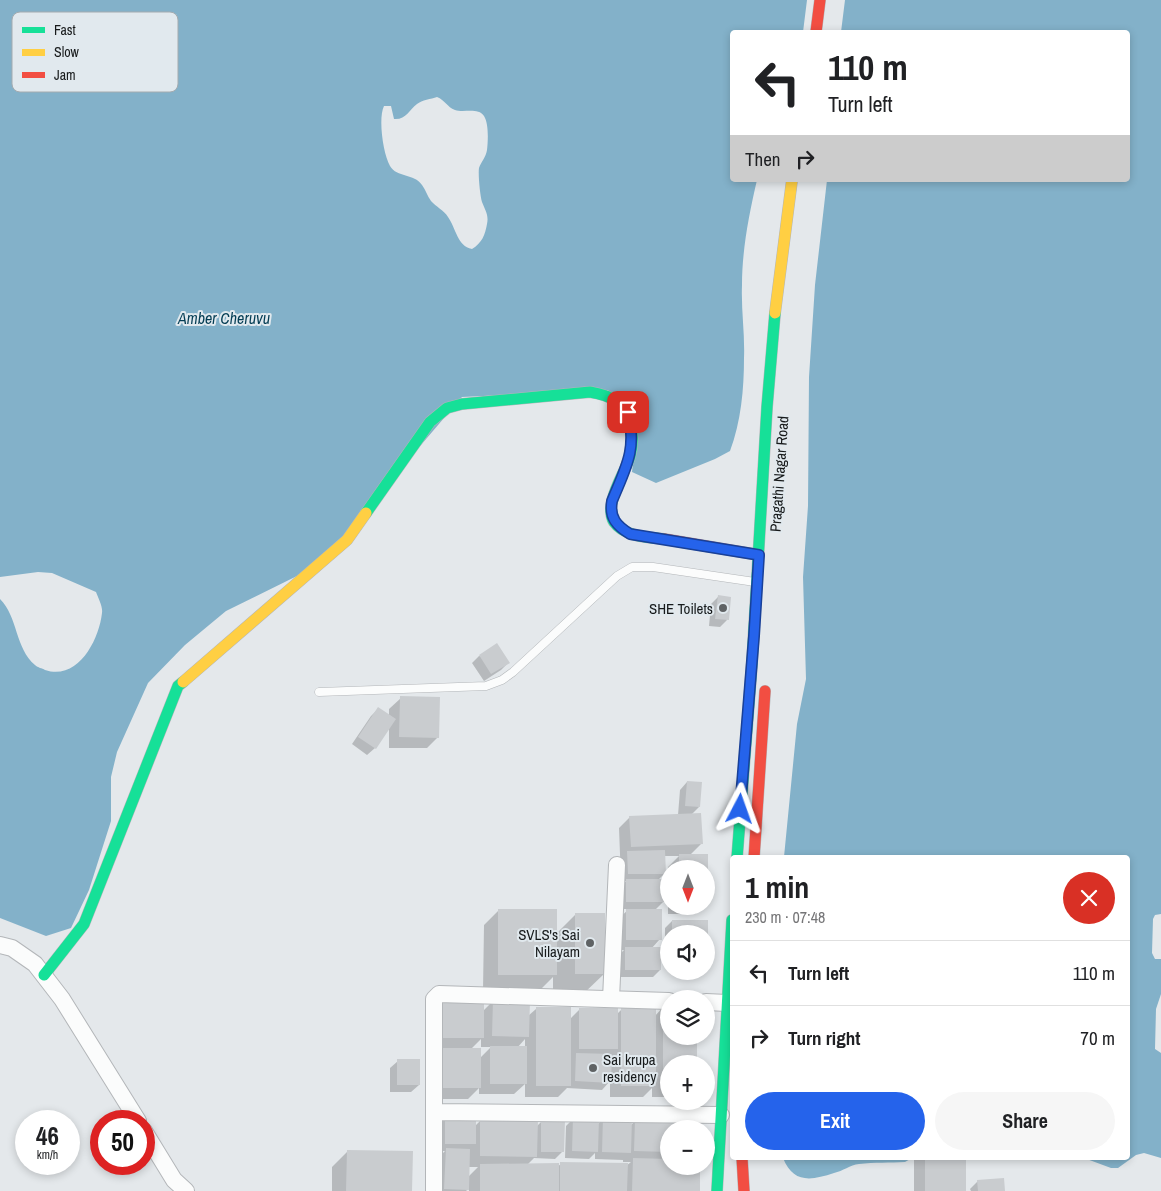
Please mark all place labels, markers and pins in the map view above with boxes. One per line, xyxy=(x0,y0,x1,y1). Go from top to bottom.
pin xyxy=(607,391,649,433)
place label: SHE Toilets xyxy=(649,598,713,619)
marker: SHE Toilets xyxy=(717,602,729,614)
place label: SVLS's Sai Nilayam xyxy=(518,924,580,962)
marker: SVLS's Sai Nilayam xyxy=(584,937,596,949)
place label: Sai krupa residency xyxy=(603,1049,657,1087)
marker: Sai krupa residency xyxy=(587,1062,599,1074)

